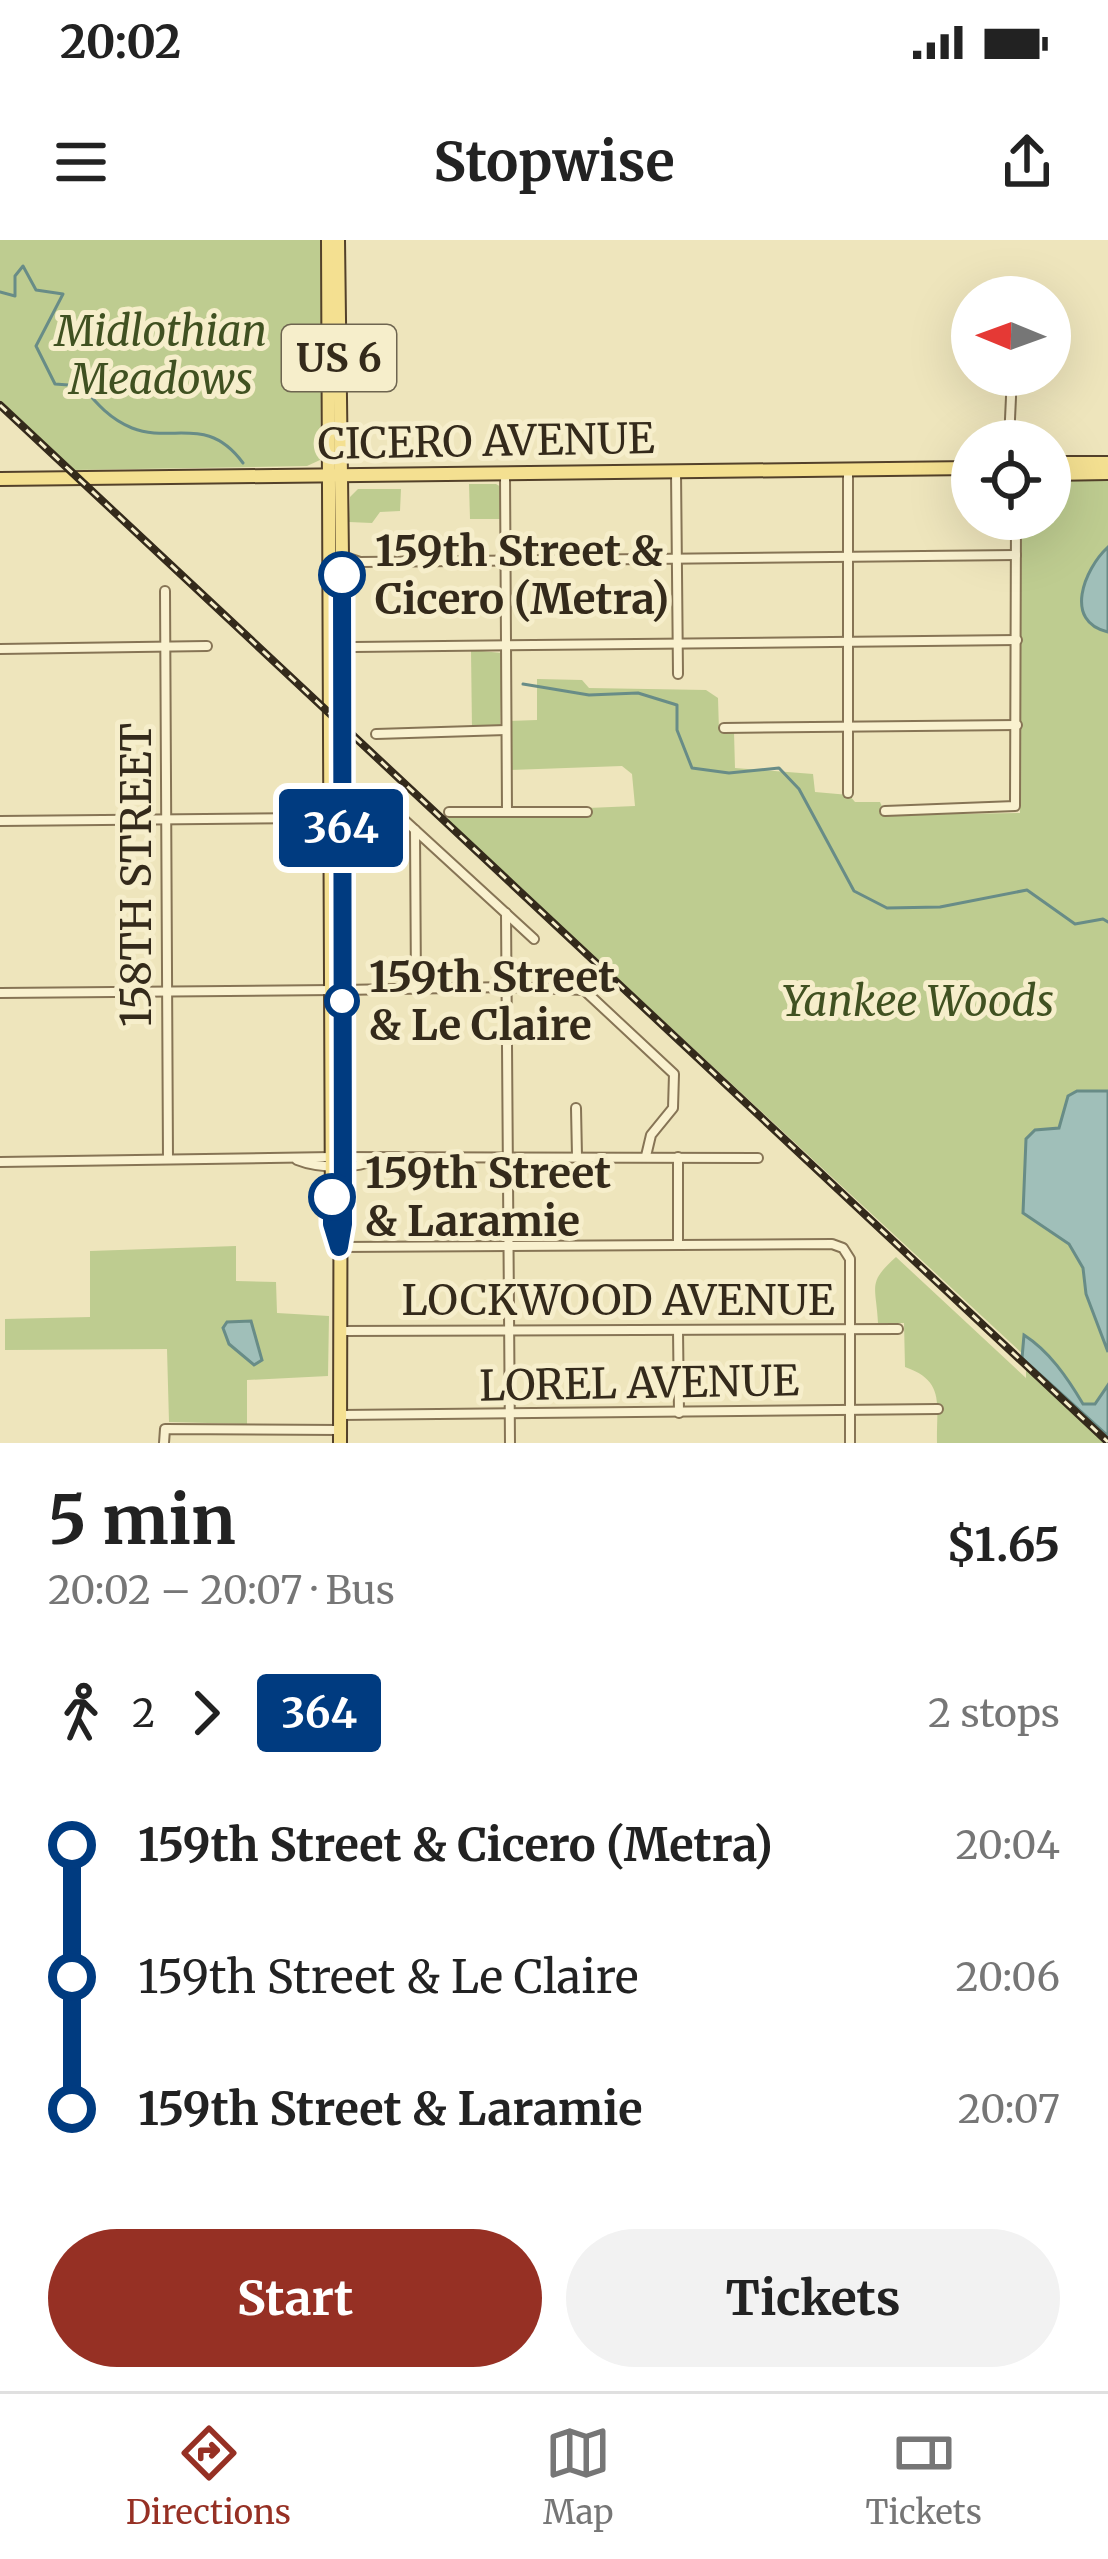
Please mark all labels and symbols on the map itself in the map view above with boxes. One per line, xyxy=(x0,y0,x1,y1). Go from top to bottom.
north arrow xyxy=(951,276,1071,396)
park label: Midlothian Meadows xyxy=(53,305,267,405)
road number: US 6 xyxy=(282,325,396,391)
street label: CICERO AVENUE xyxy=(317,412,655,470)
place label: 159th Street & Cicero (Metra) xyxy=(375,525,669,625)
marker: 159th Street & Cicero (Metra) xyxy=(320,553,364,597)
street label: 158TH STREET xyxy=(110,723,162,1027)
line badge: 364 xyxy=(272,789,410,867)
place label: 159th Street & Le Claire xyxy=(369,951,615,1051)
park label: Yankee Woods xyxy=(782,975,1054,1027)
marker: 159th Street & Le Claire xyxy=(326,985,358,1017)
place label: 159th Street & Laramie xyxy=(365,1147,611,1247)
marker: 159th Street & Laramie xyxy=(310,1175,354,1219)
street label: LOCKWOOD AVENUE xyxy=(402,1274,835,1326)
street label: LOREL AVENUE xyxy=(479,1354,800,1412)

